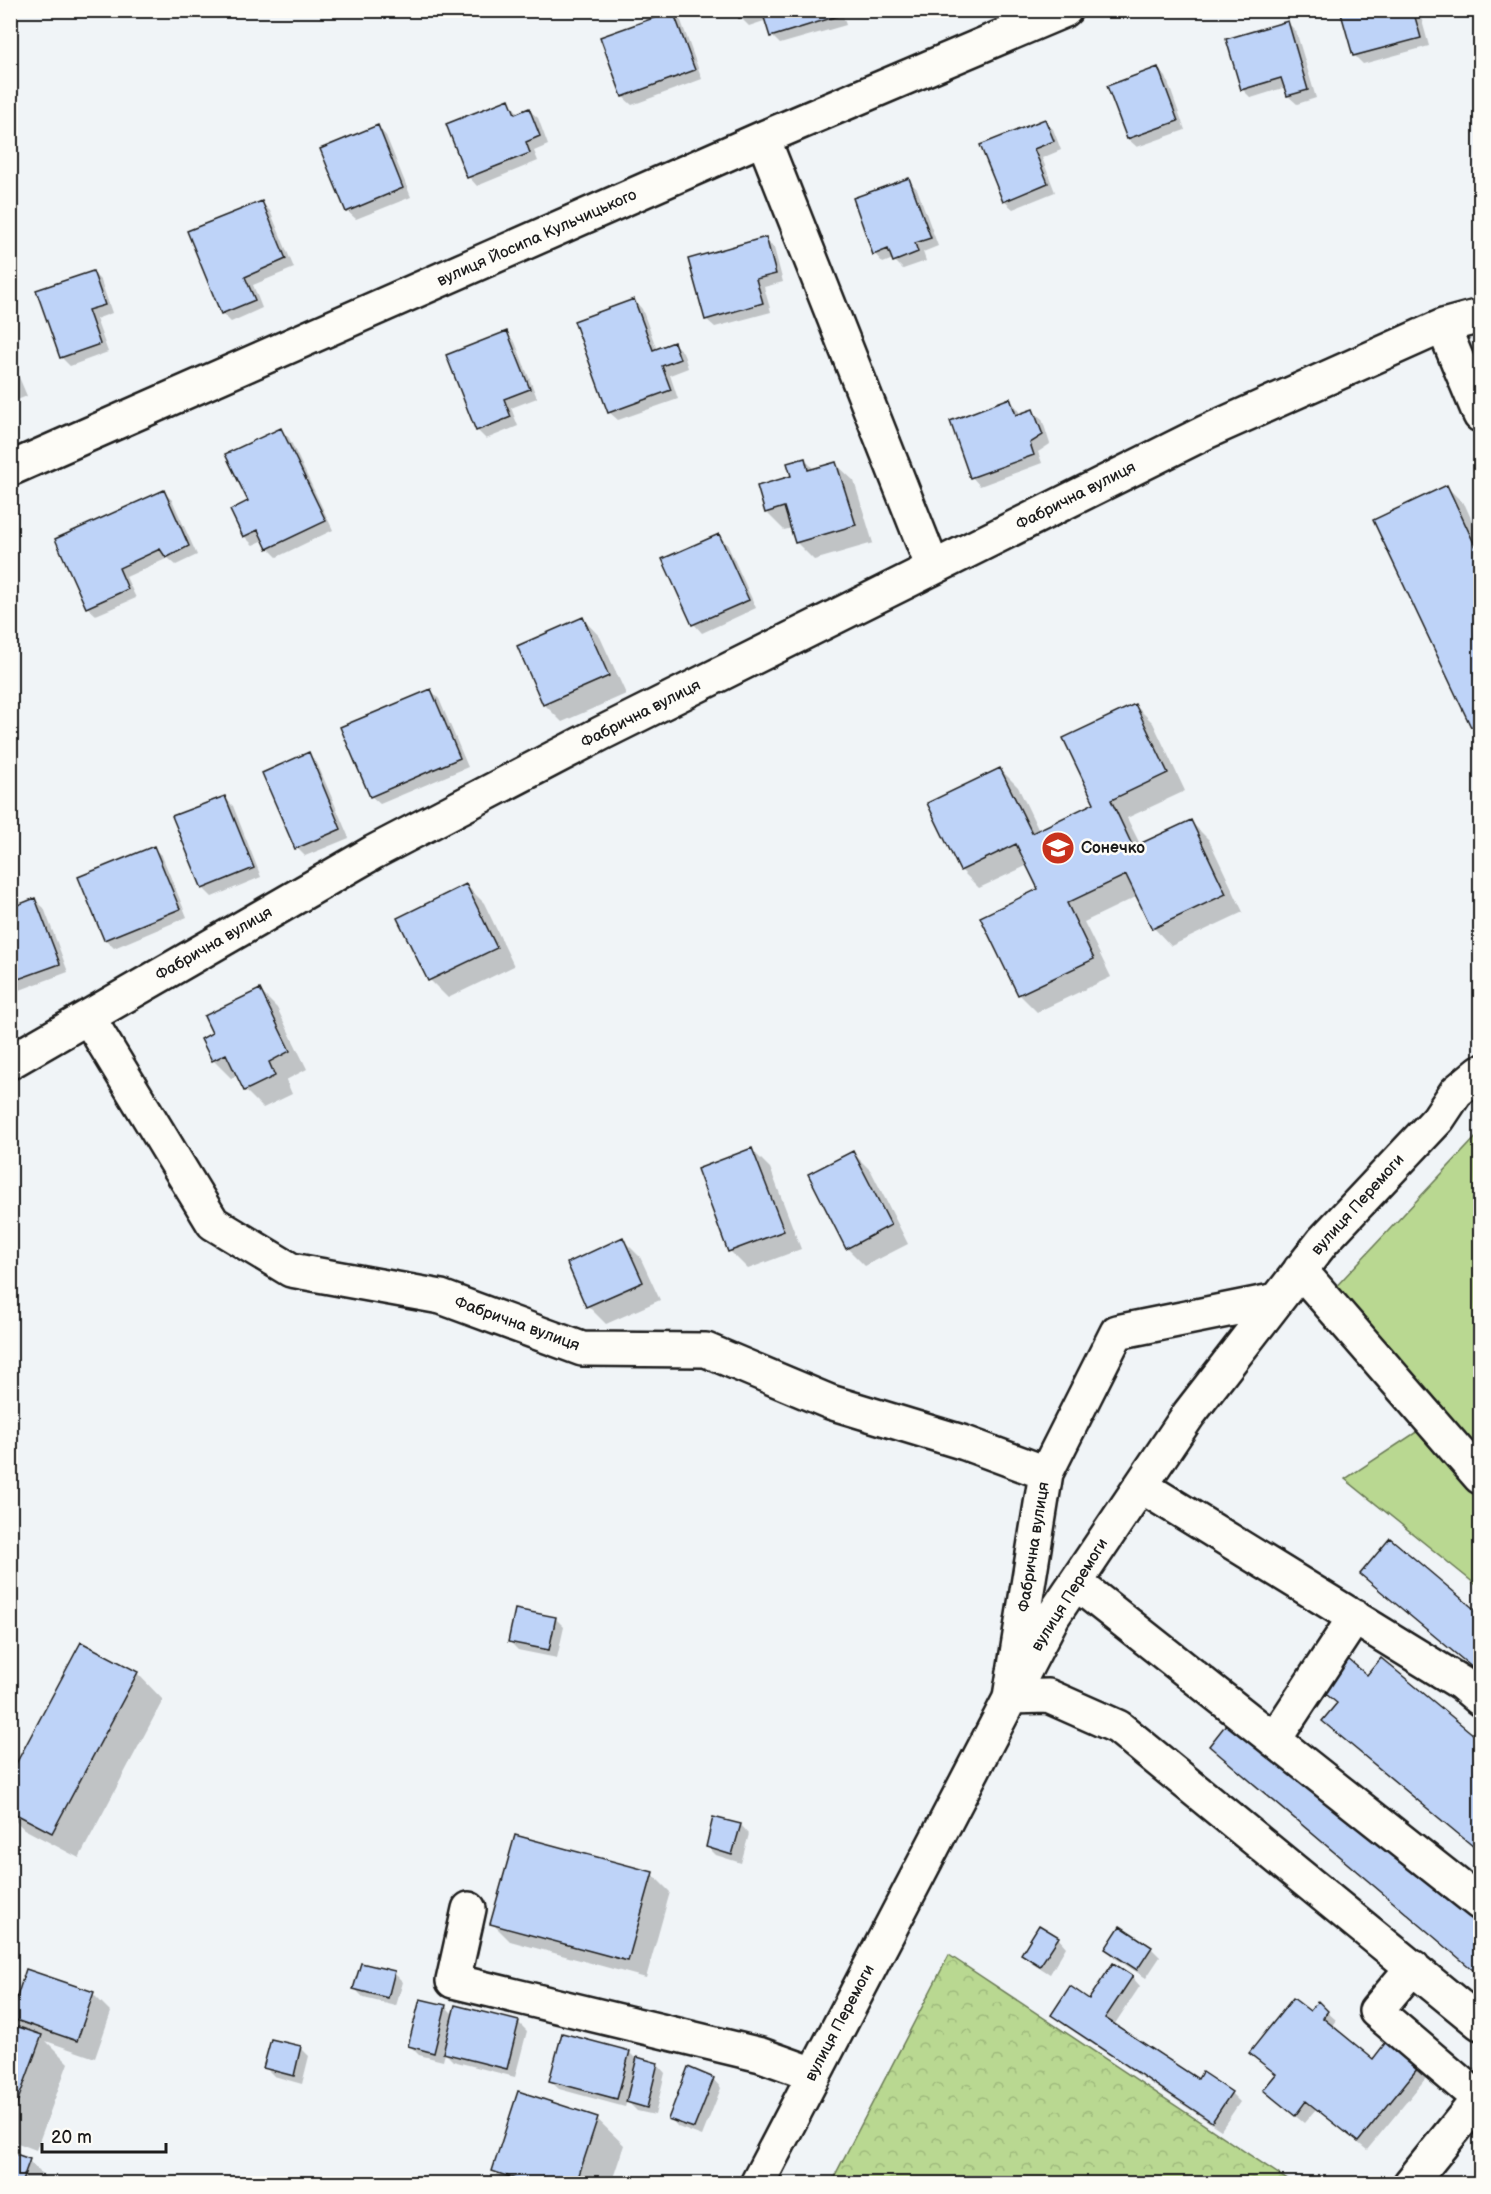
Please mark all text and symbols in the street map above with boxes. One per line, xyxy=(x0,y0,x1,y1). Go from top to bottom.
street label: вулиця Йосипа Кульчицького xyxy=(434,185,640,291)
street label: Фабрична вулиця xyxy=(1013,458,1139,534)
street label: Фабрична вулиця xyxy=(578,676,704,752)
school or university icon: Сонечко xyxy=(1040,830,1076,866)
place label: Сонечко xyxy=(1081,839,1145,858)
street label: Фабрична вулиця xyxy=(152,903,276,985)
street label: вулиця Перемоги xyxy=(1308,1151,1408,1259)
street label: Фабрична вулиця xyxy=(452,1293,582,1355)
street label: Фабрична вулиця xyxy=(1014,1480,1054,1614)
street label: вулиця Перемоги xyxy=(1028,1535,1112,1655)
street label: вулиця Перемоги xyxy=(801,1961,879,2085)
scale bar xyxy=(42,2116,166,2154)
text: 20 m xyxy=(51,2127,92,2148)

